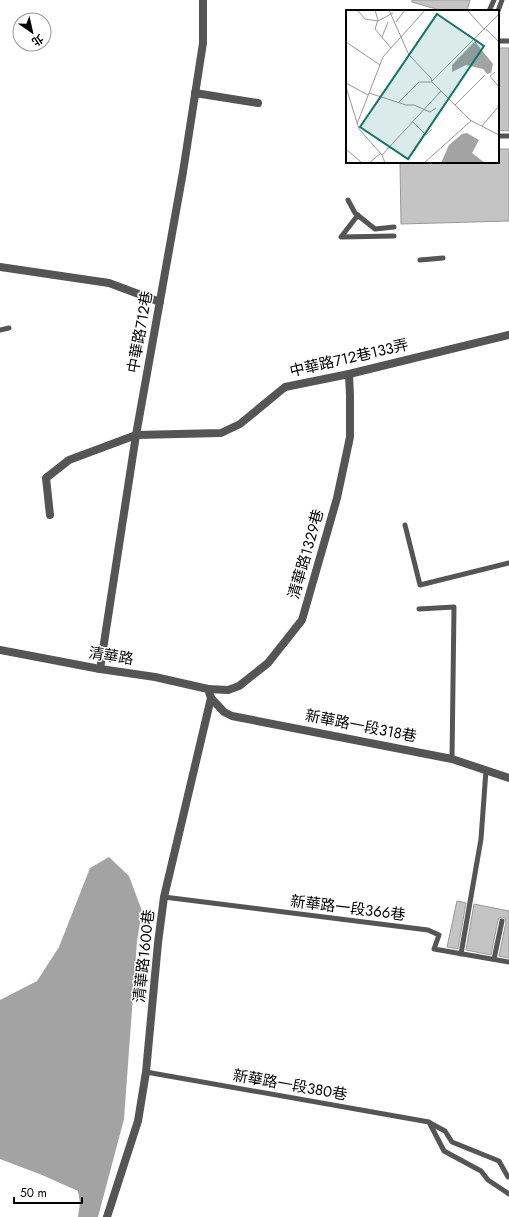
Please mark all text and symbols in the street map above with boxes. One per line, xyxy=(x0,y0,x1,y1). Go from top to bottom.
inset map xyxy=(346,10,499,163)
north arrow xyxy=(12,12,52,52)
text: 北 xyxy=(29,31,47,50)
street label: 中華路712巷 xyxy=(122,289,158,375)
street label: 中華路712巷133弄 xyxy=(287,334,411,382)
street label: 清華路1329巷 xyxy=(283,507,329,601)
street label: 清華路 xyxy=(87,642,135,670)
street label: 新華路一段318巷 xyxy=(303,704,419,748)
street label: 新華路一段366巷 xyxy=(289,890,407,926)
street label: 清華路1600巷 xyxy=(128,908,160,1004)
street label: 新華路一段380巷 xyxy=(231,1064,349,1106)
scale bar xyxy=(14,1179,82,1205)
text: 50 m xyxy=(20,1184,47,1202)

